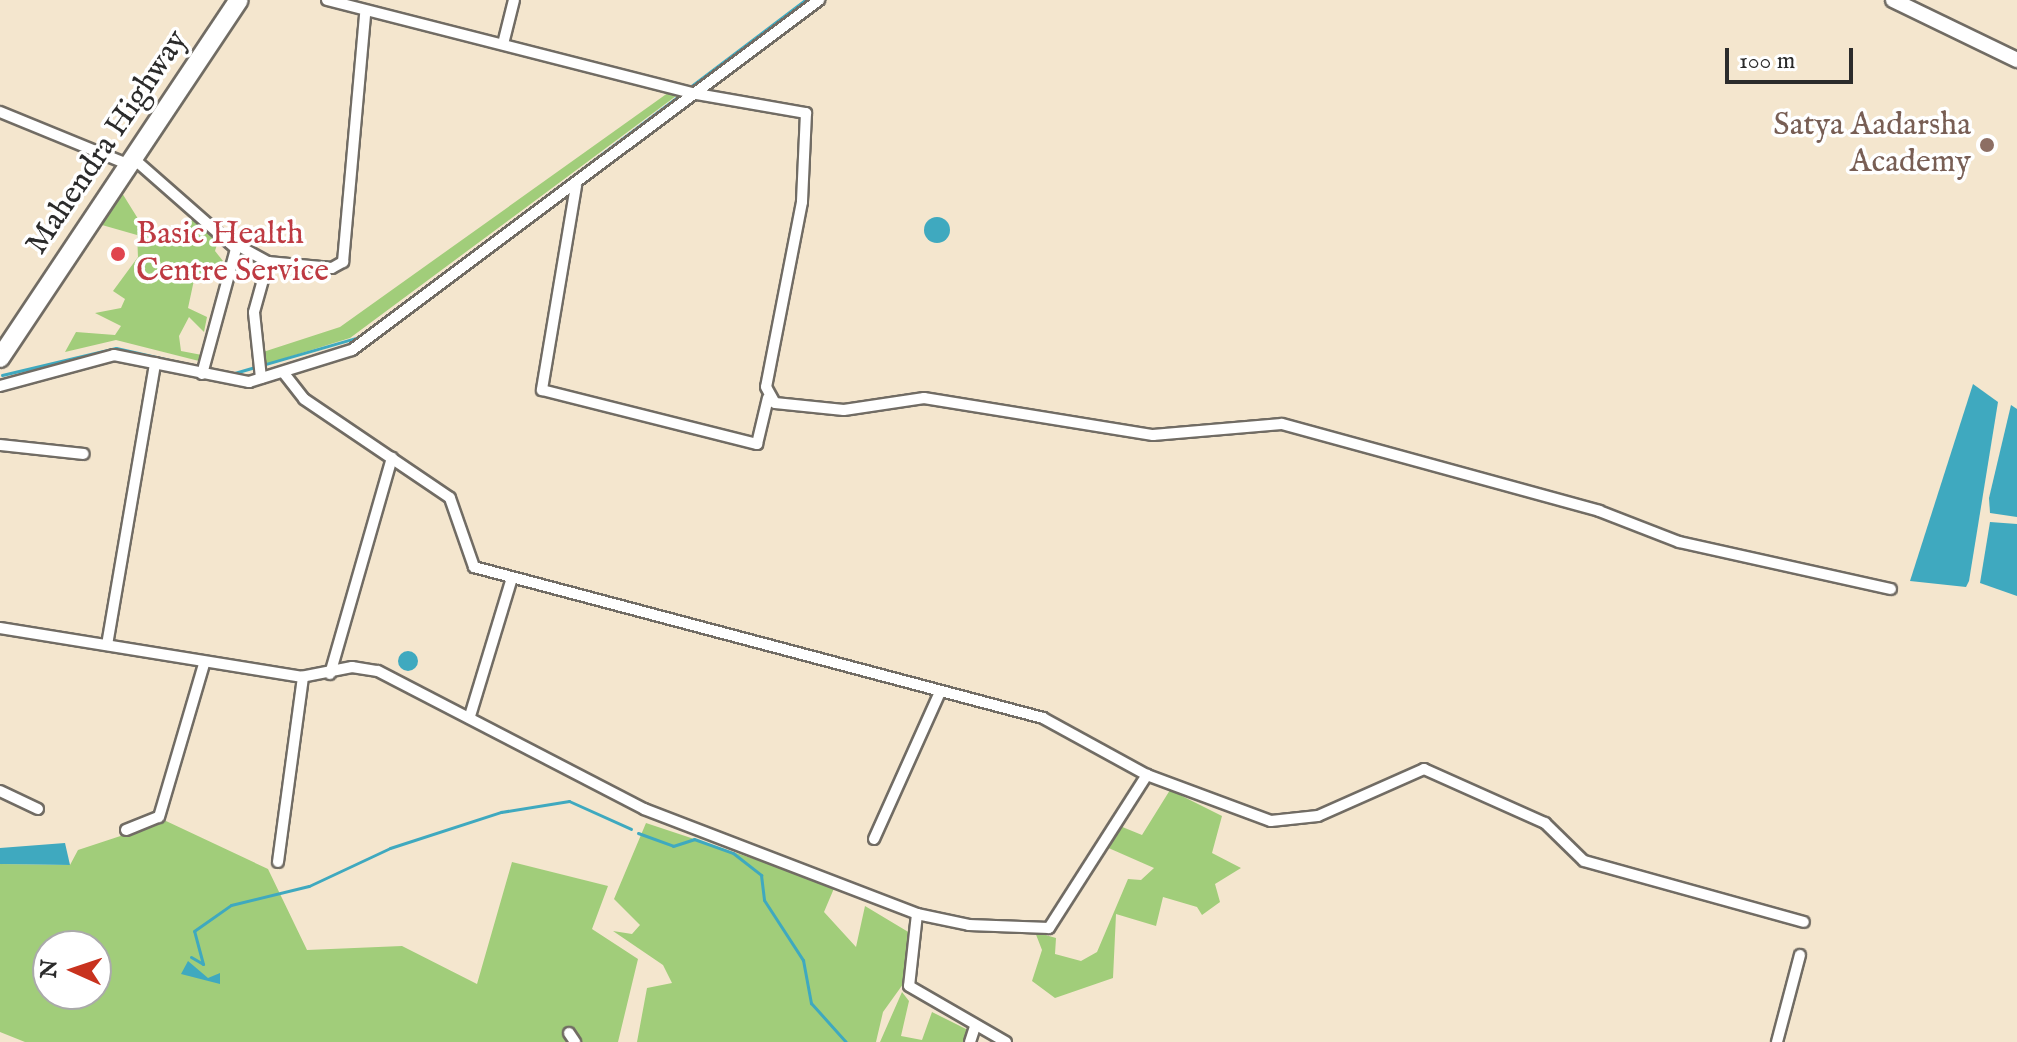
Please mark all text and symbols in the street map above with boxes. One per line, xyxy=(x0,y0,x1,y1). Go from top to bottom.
street label: Mahendra Highway xyxy=(19,23,197,263)
scale bar xyxy=(1729,32,1857,82)
text: 100 m xyxy=(1739,46,1795,77)
place label: Satya Aadarsha Academy xyxy=(1773,108,1971,183)
marker: Satya Aadarsha Academy xyxy=(1978,136,1996,154)
place label: Basic Health Centre Service xyxy=(136,217,329,292)
marker: Basic Health Centre Service xyxy=(107,243,129,265)
north arrow xyxy=(32,930,112,1010)
text: N xyxy=(36,959,65,979)

